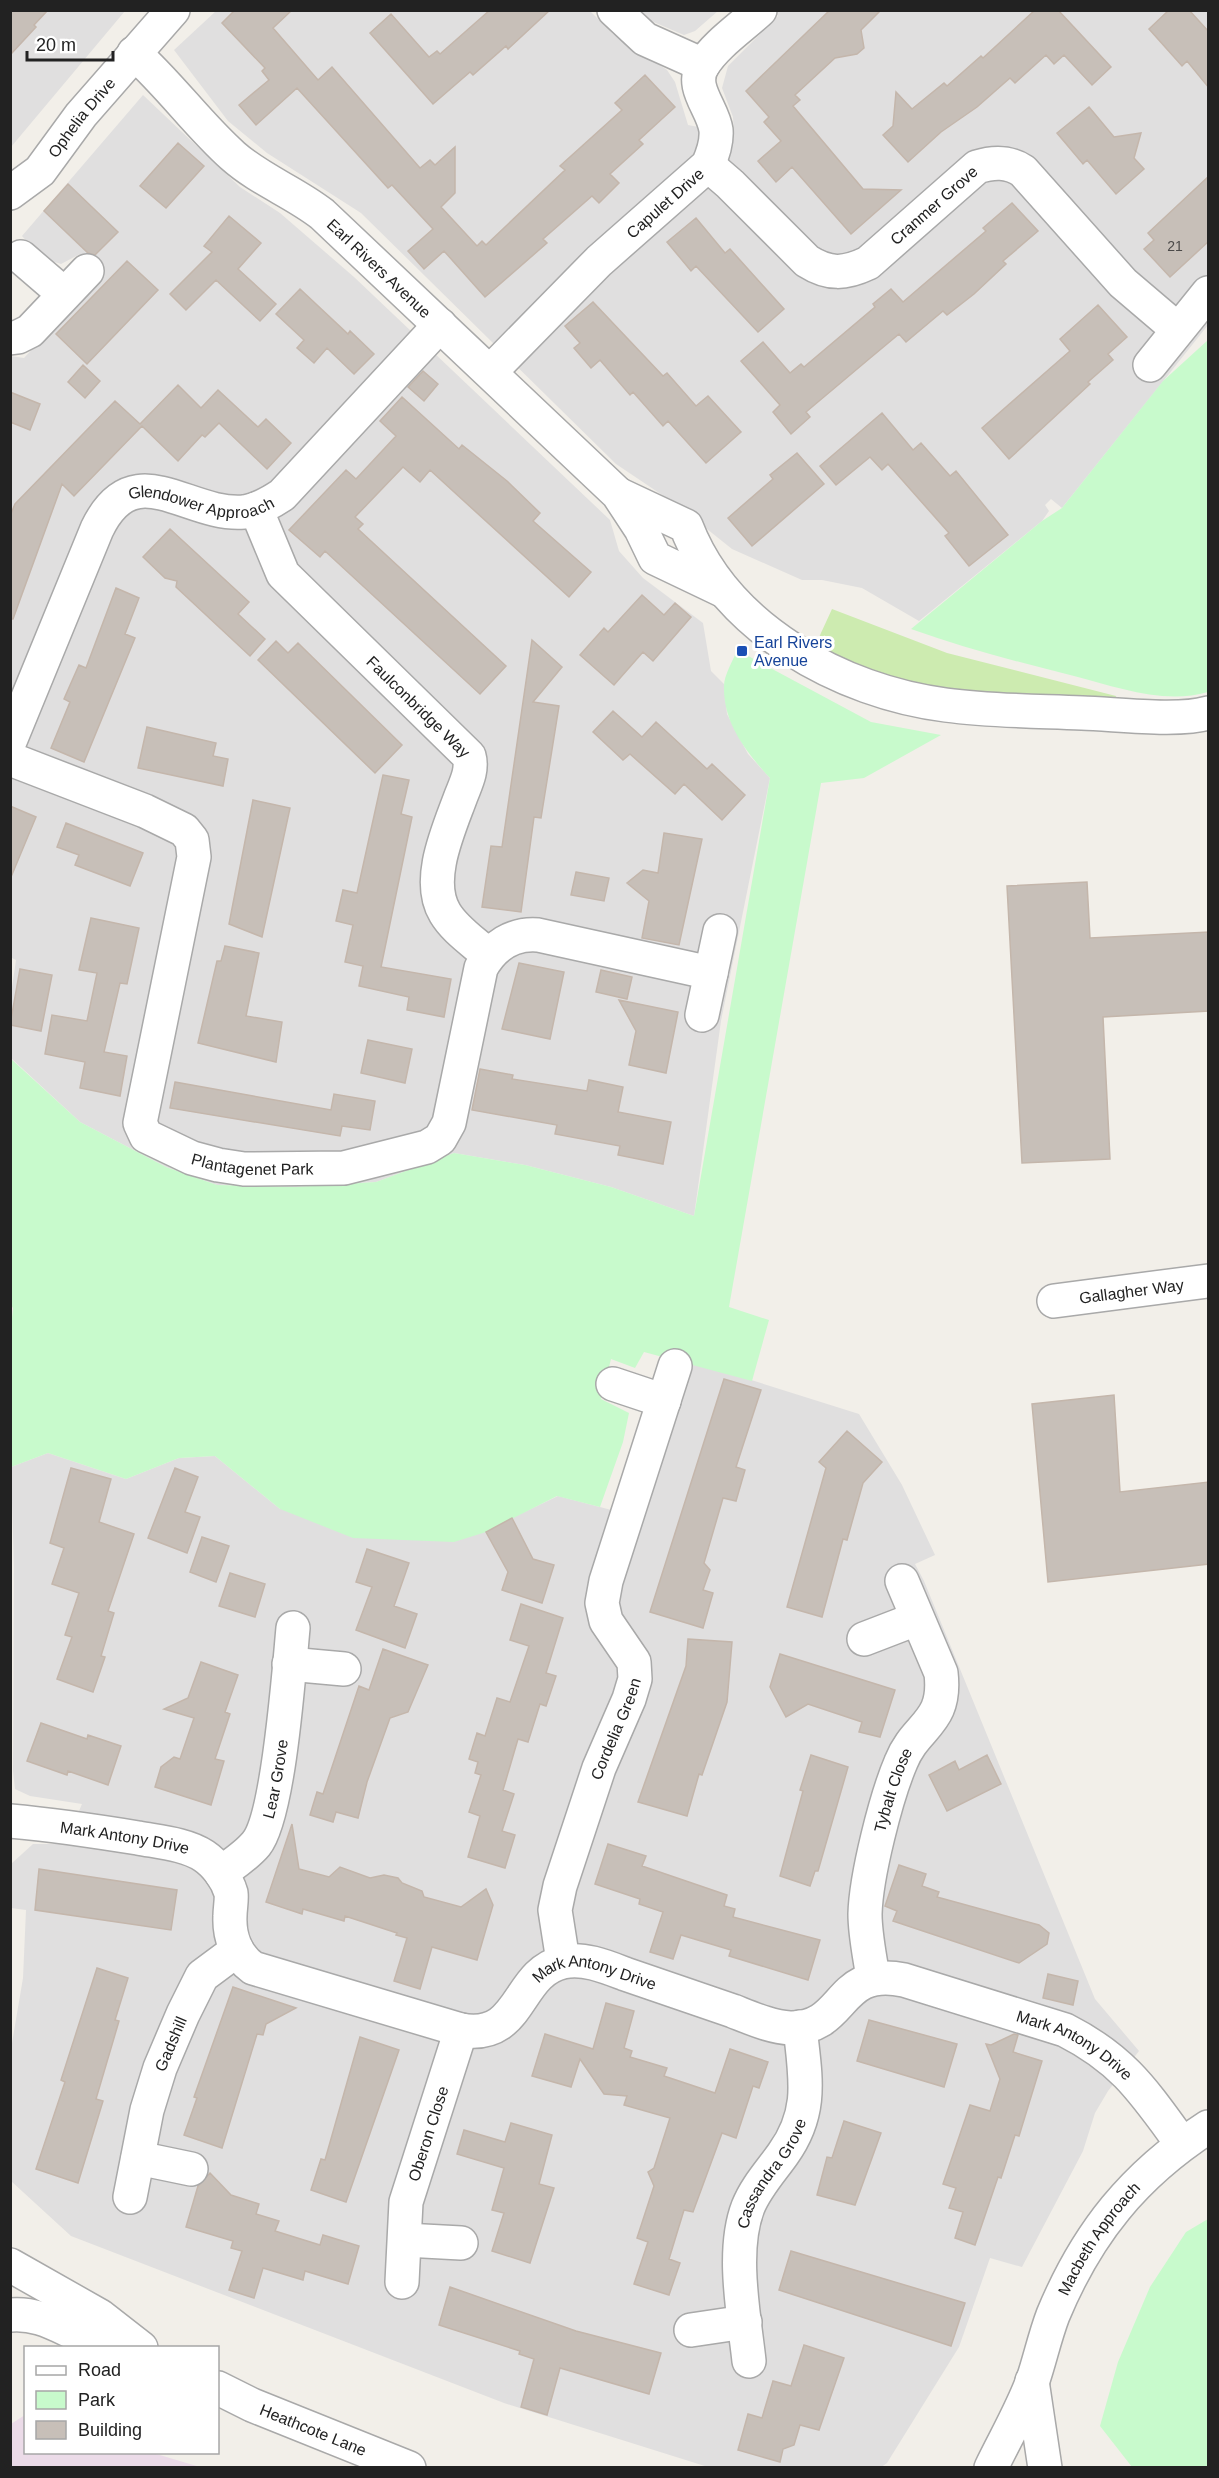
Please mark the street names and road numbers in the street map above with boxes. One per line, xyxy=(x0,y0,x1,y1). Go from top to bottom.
street label: Ophelia Drive xyxy=(45,74,119,161)
street label: Cranmer Grove xyxy=(887,163,981,248)
street label: Capulet Drive xyxy=(623,165,707,242)
street label: Earl Rivers Avenue xyxy=(324,216,434,321)
street label: Glendower Approach xyxy=(127,483,277,521)
street label: Faulconbridge Way xyxy=(363,653,473,761)
street label: Plantagenet Park xyxy=(190,1150,315,1178)
street label: Gallagher Way xyxy=(1078,1276,1185,1307)
street label: Cordelia Green xyxy=(588,1676,644,1782)
street label: Lear Grove xyxy=(260,1738,291,1821)
street label: Tybalt Close xyxy=(871,1745,915,1834)
street label: Mark Antony Drive xyxy=(59,1819,192,1857)
street label: Mark Antony Drive xyxy=(532,1975,664,1997)
street label: Mark Antony Drive xyxy=(1014,2007,1136,2084)
street label: Gadshill xyxy=(152,2014,190,2074)
street label: Oberon Close xyxy=(405,2084,452,2183)
street label: Cassandra Grove xyxy=(734,2116,809,2230)
street label: Macbeth Approach xyxy=(1055,2179,1143,2298)
street label: Heathcote Lane xyxy=(257,2401,369,2459)

